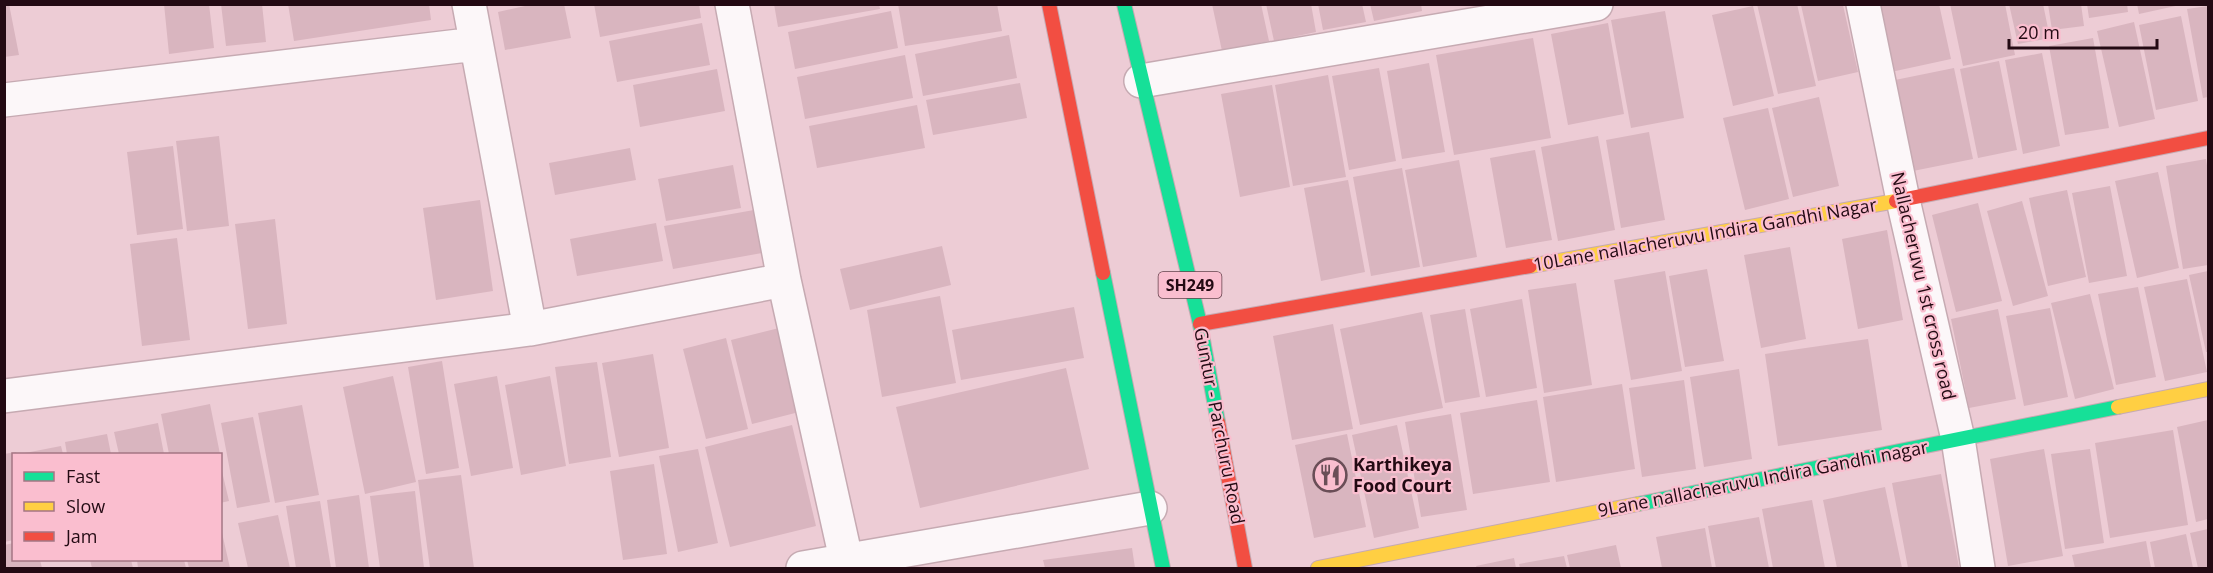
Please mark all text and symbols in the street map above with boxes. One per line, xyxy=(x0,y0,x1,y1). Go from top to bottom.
scale bar xyxy=(2009,12,2158,50)
text: 20 m xyxy=(2018,20,2060,44)
street label: Nallacheruvu 1st cross road xyxy=(1886,169,1962,402)
street label: 10Lane nallacheruvu Indira Gandhi Nagar xyxy=(1531,192,1879,276)
road number: SH249 xyxy=(1158,272,1222,298)
street label: Guntur - Parchuru Road xyxy=(1189,325,1251,526)
street label: 9Lane nallacheruvu Indira Gandhi nagar xyxy=(1596,434,1931,522)
place label: Karthikeya Food Court xyxy=(1353,452,1452,497)
legend xyxy=(12,453,222,561)
restaurant icon: Karthikeya Food Court xyxy=(1312,457,1348,493)
text: Fast xyxy=(66,464,100,488)
text: Slow xyxy=(66,494,105,518)
text: Jam xyxy=(64,524,98,548)

